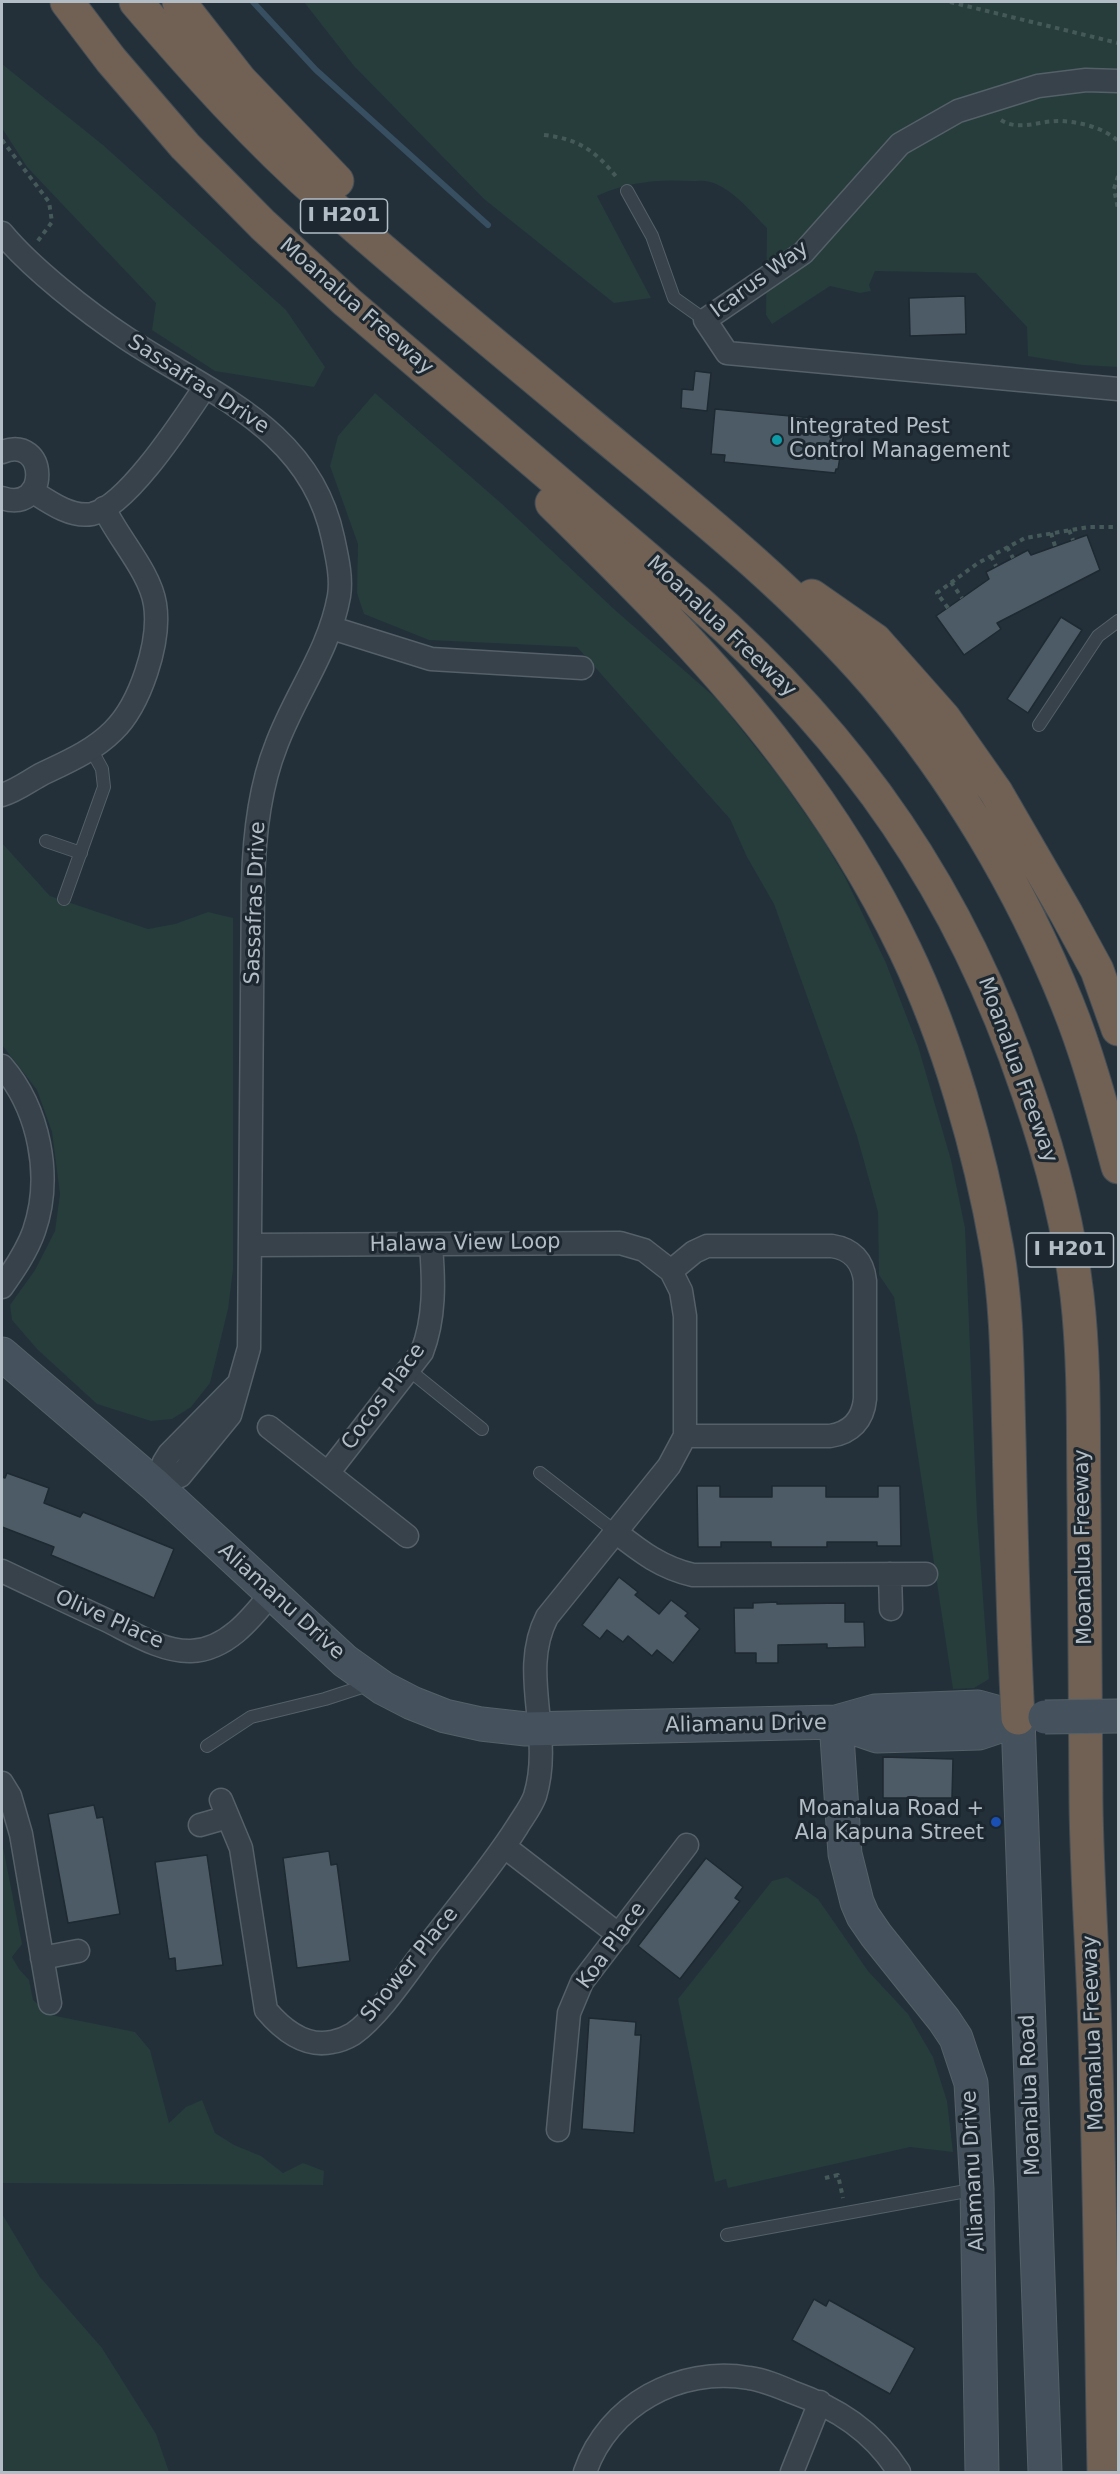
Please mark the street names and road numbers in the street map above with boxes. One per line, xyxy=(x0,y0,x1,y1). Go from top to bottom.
road number: I H201 xyxy=(300,199,388,233)
street label: Moanalua Freeway xyxy=(274,233,438,381)
street label: Icarus Way xyxy=(706,236,814,324)
street label: Sassafras Drive xyxy=(123,330,273,440)
street label: Moanalua Freeway xyxy=(641,551,801,703)
street label: Sassafras Drive xyxy=(241,821,271,985)
street label: Moanalua Freeway xyxy=(972,974,1062,1166)
street label: Halawa View Loop xyxy=(369,1230,561,1258)
road number: I H201 xyxy=(1026,1233,1114,1267)
street label: Cocos Place xyxy=(337,1339,431,1455)
street label: Moanalua Freeway xyxy=(1070,1449,1098,1645)
street label: Aliamanu Drive xyxy=(213,1539,349,1665)
street label: Olive Place xyxy=(51,1585,167,1655)
street label: Aliamanu Drive xyxy=(665,1711,827,1739)
street label: Koa Place xyxy=(572,1898,652,1994)
street label: Shower Place xyxy=(356,1902,464,2028)
street label: Moanalua Freeway xyxy=(1078,1935,1110,2131)
street label: Moanalua Road xyxy=(1016,2014,1046,2176)
street label: Aliamanu Drive xyxy=(957,2090,991,2252)

